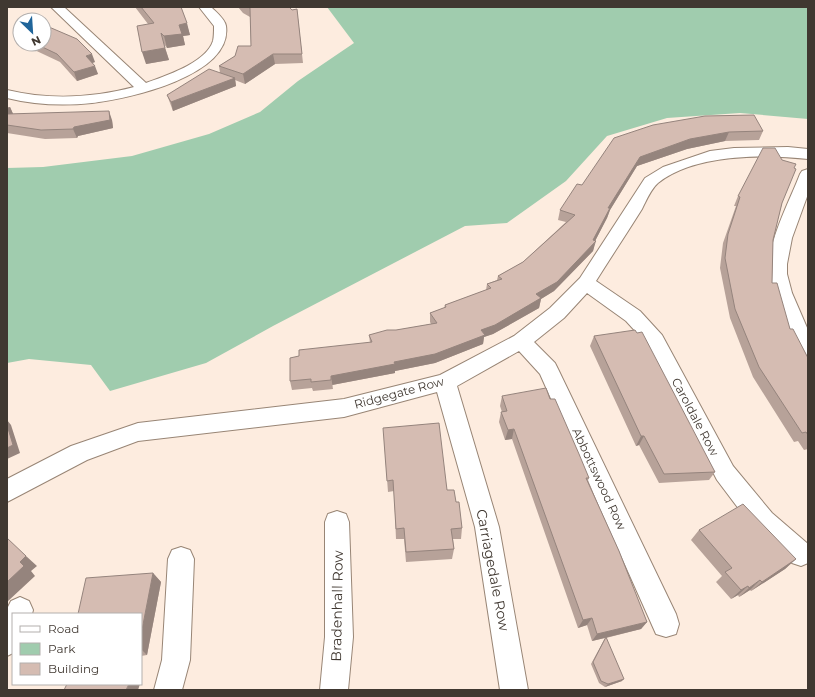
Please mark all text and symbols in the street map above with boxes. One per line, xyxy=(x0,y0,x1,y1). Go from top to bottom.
north arrow xyxy=(12,12,52,52)
text: N xyxy=(29,33,43,49)
street label: Ridgegate Row xyxy=(352,373,446,412)
street label: Caroldale Row xyxy=(669,375,723,459)
street label: Abbottswood Row xyxy=(569,425,630,533)
street label: Carriagedale Row xyxy=(472,508,514,633)
street label: Bradenhall Row xyxy=(327,550,347,662)
legend xyxy=(12,613,142,685)
text: Road xyxy=(48,621,79,636)
text: Park xyxy=(48,641,76,656)
text: Building xyxy=(48,661,99,676)

